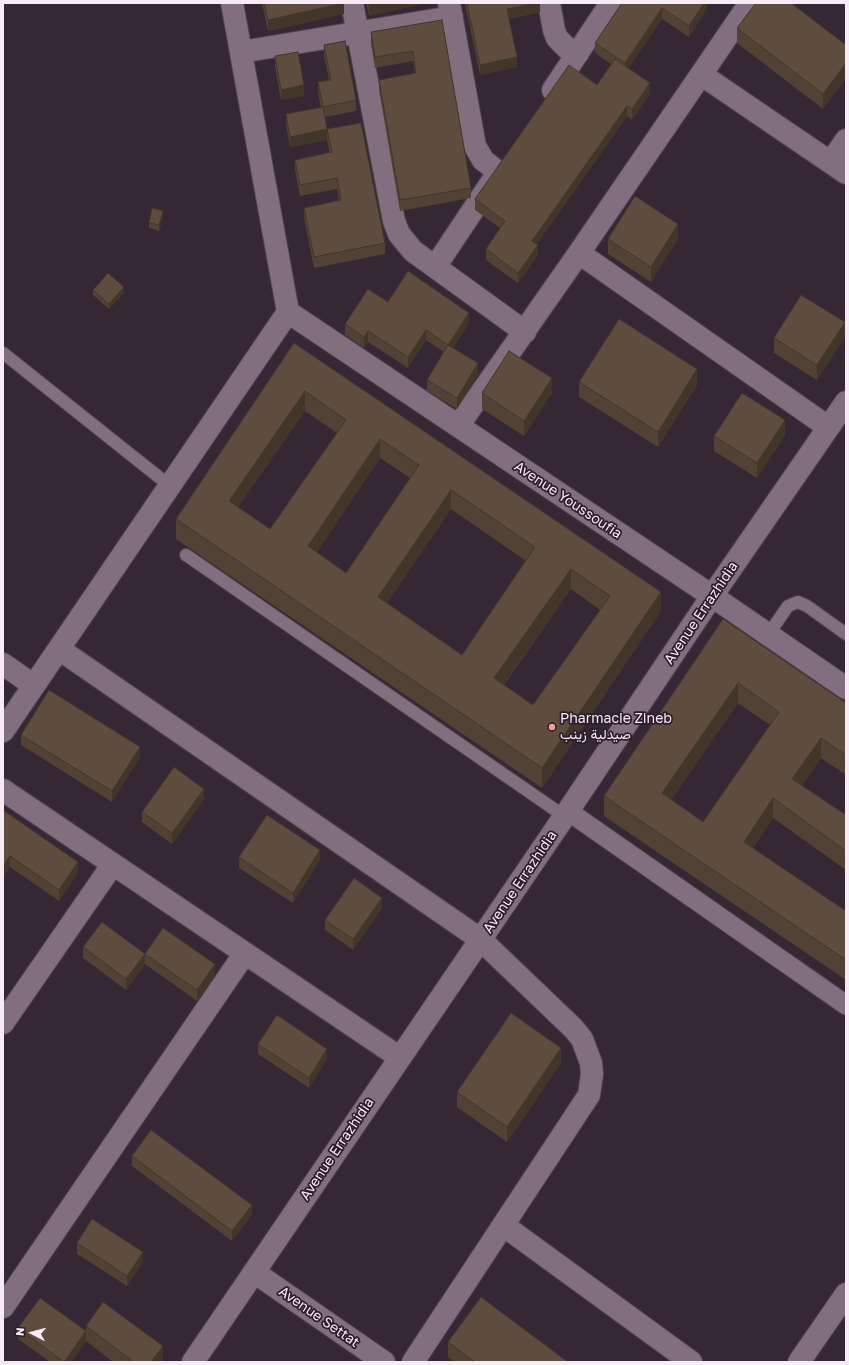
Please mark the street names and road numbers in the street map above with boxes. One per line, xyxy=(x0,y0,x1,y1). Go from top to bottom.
street label: Avenue Youssoufia xyxy=(511,458,625,542)
street label: Avenue Errazhidia xyxy=(661,559,741,667)
street label: Avenue Errazhidia xyxy=(480,828,560,936)
street label: Avenue Errazhidia xyxy=(297,1095,377,1203)
street label: Avenue Settat xyxy=(276,1283,362,1351)

